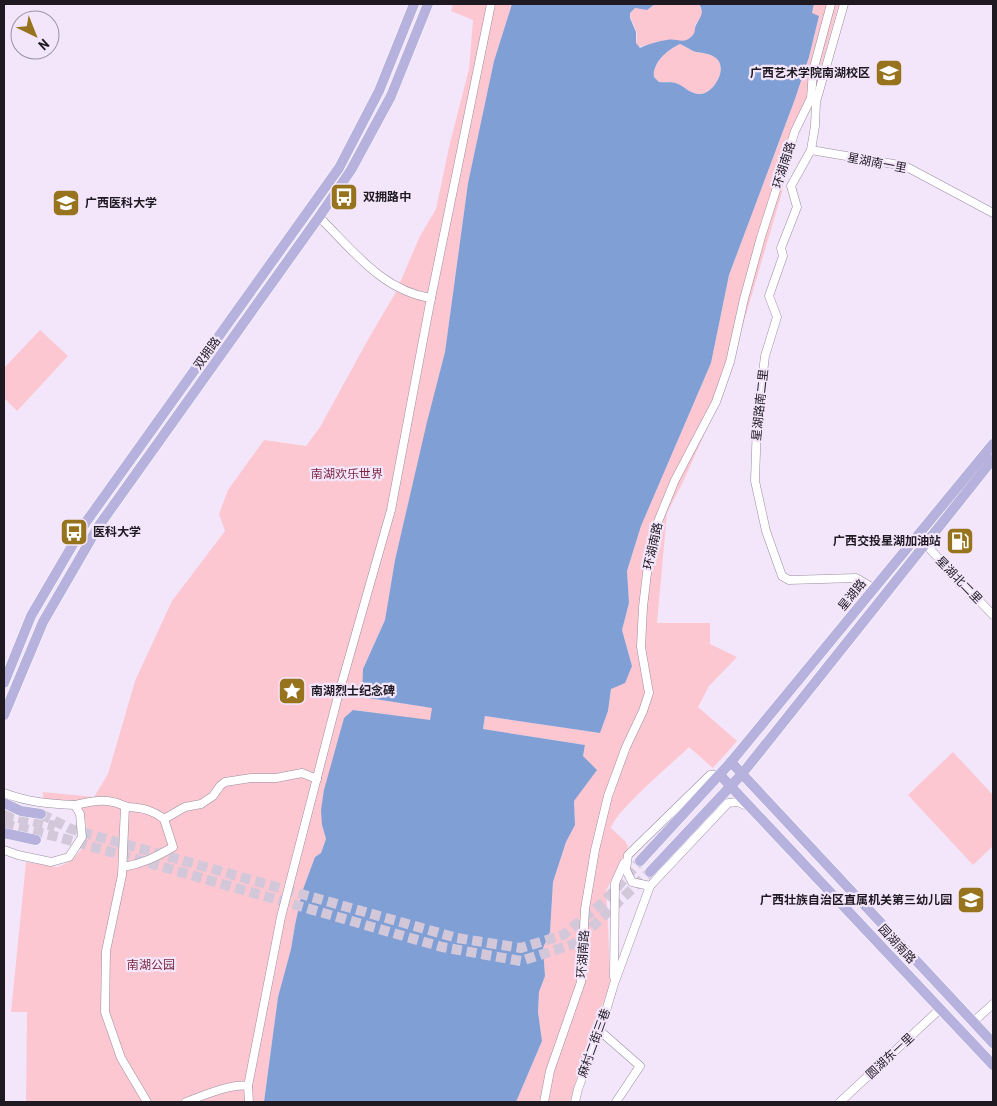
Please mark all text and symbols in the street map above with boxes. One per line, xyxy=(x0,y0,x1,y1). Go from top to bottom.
north arrow xyxy=(10,10,60,60)
text: N xyxy=(35,36,52,53)
school or university icon: 广西艺术学院南湖校区 xyxy=(874,58,904,88)
place label: 广西艺术学院南湖校区 xyxy=(750,66,870,80)
street label: 环湖南路 xyxy=(770,140,798,190)
street label: 星湖南一里 xyxy=(846,150,908,176)
bus stop icon: 双拥路中 xyxy=(329,182,359,212)
school or university icon: 广西医科大学 xyxy=(51,188,81,218)
place label: 双拥路中 xyxy=(363,190,411,204)
place label: 广西医科大学 xyxy=(85,196,157,210)
street label: 双拥路 xyxy=(191,334,223,372)
street label: 星湖路南二里 xyxy=(749,368,771,442)
park label: 南湖欢乐世界 xyxy=(311,467,383,481)
bus stop icon: 医科大学 xyxy=(59,517,89,547)
street label: 环湖南路 xyxy=(641,521,665,571)
place label: 医科大学 xyxy=(93,525,141,539)
fuel station icon: 广西交投星湖加油站 xyxy=(945,526,975,556)
place label: 广西交投星湖加油站 xyxy=(833,534,941,548)
street label: 星湖北二里 xyxy=(933,554,985,606)
street label: 星湖路 xyxy=(835,577,869,613)
place icon: 南湖烈士纪念碑 xyxy=(277,676,307,706)
place label: 南湖烈士纪念碑 xyxy=(311,684,395,698)
school or university icon: 广西壮族自治区直属机关第三幼儿园 xyxy=(956,885,986,915)
place label: 广西壮族自治区直属机关第三幼儿园 xyxy=(760,893,952,907)
street label: 园湖南路 xyxy=(876,922,918,966)
street label: 环湖南路 xyxy=(574,930,592,978)
park label: 南湖公园 xyxy=(127,958,175,972)
street label: 麻村二街三巷 xyxy=(575,1007,613,1079)
street label: 圆湖东一里 xyxy=(863,1030,917,1082)

